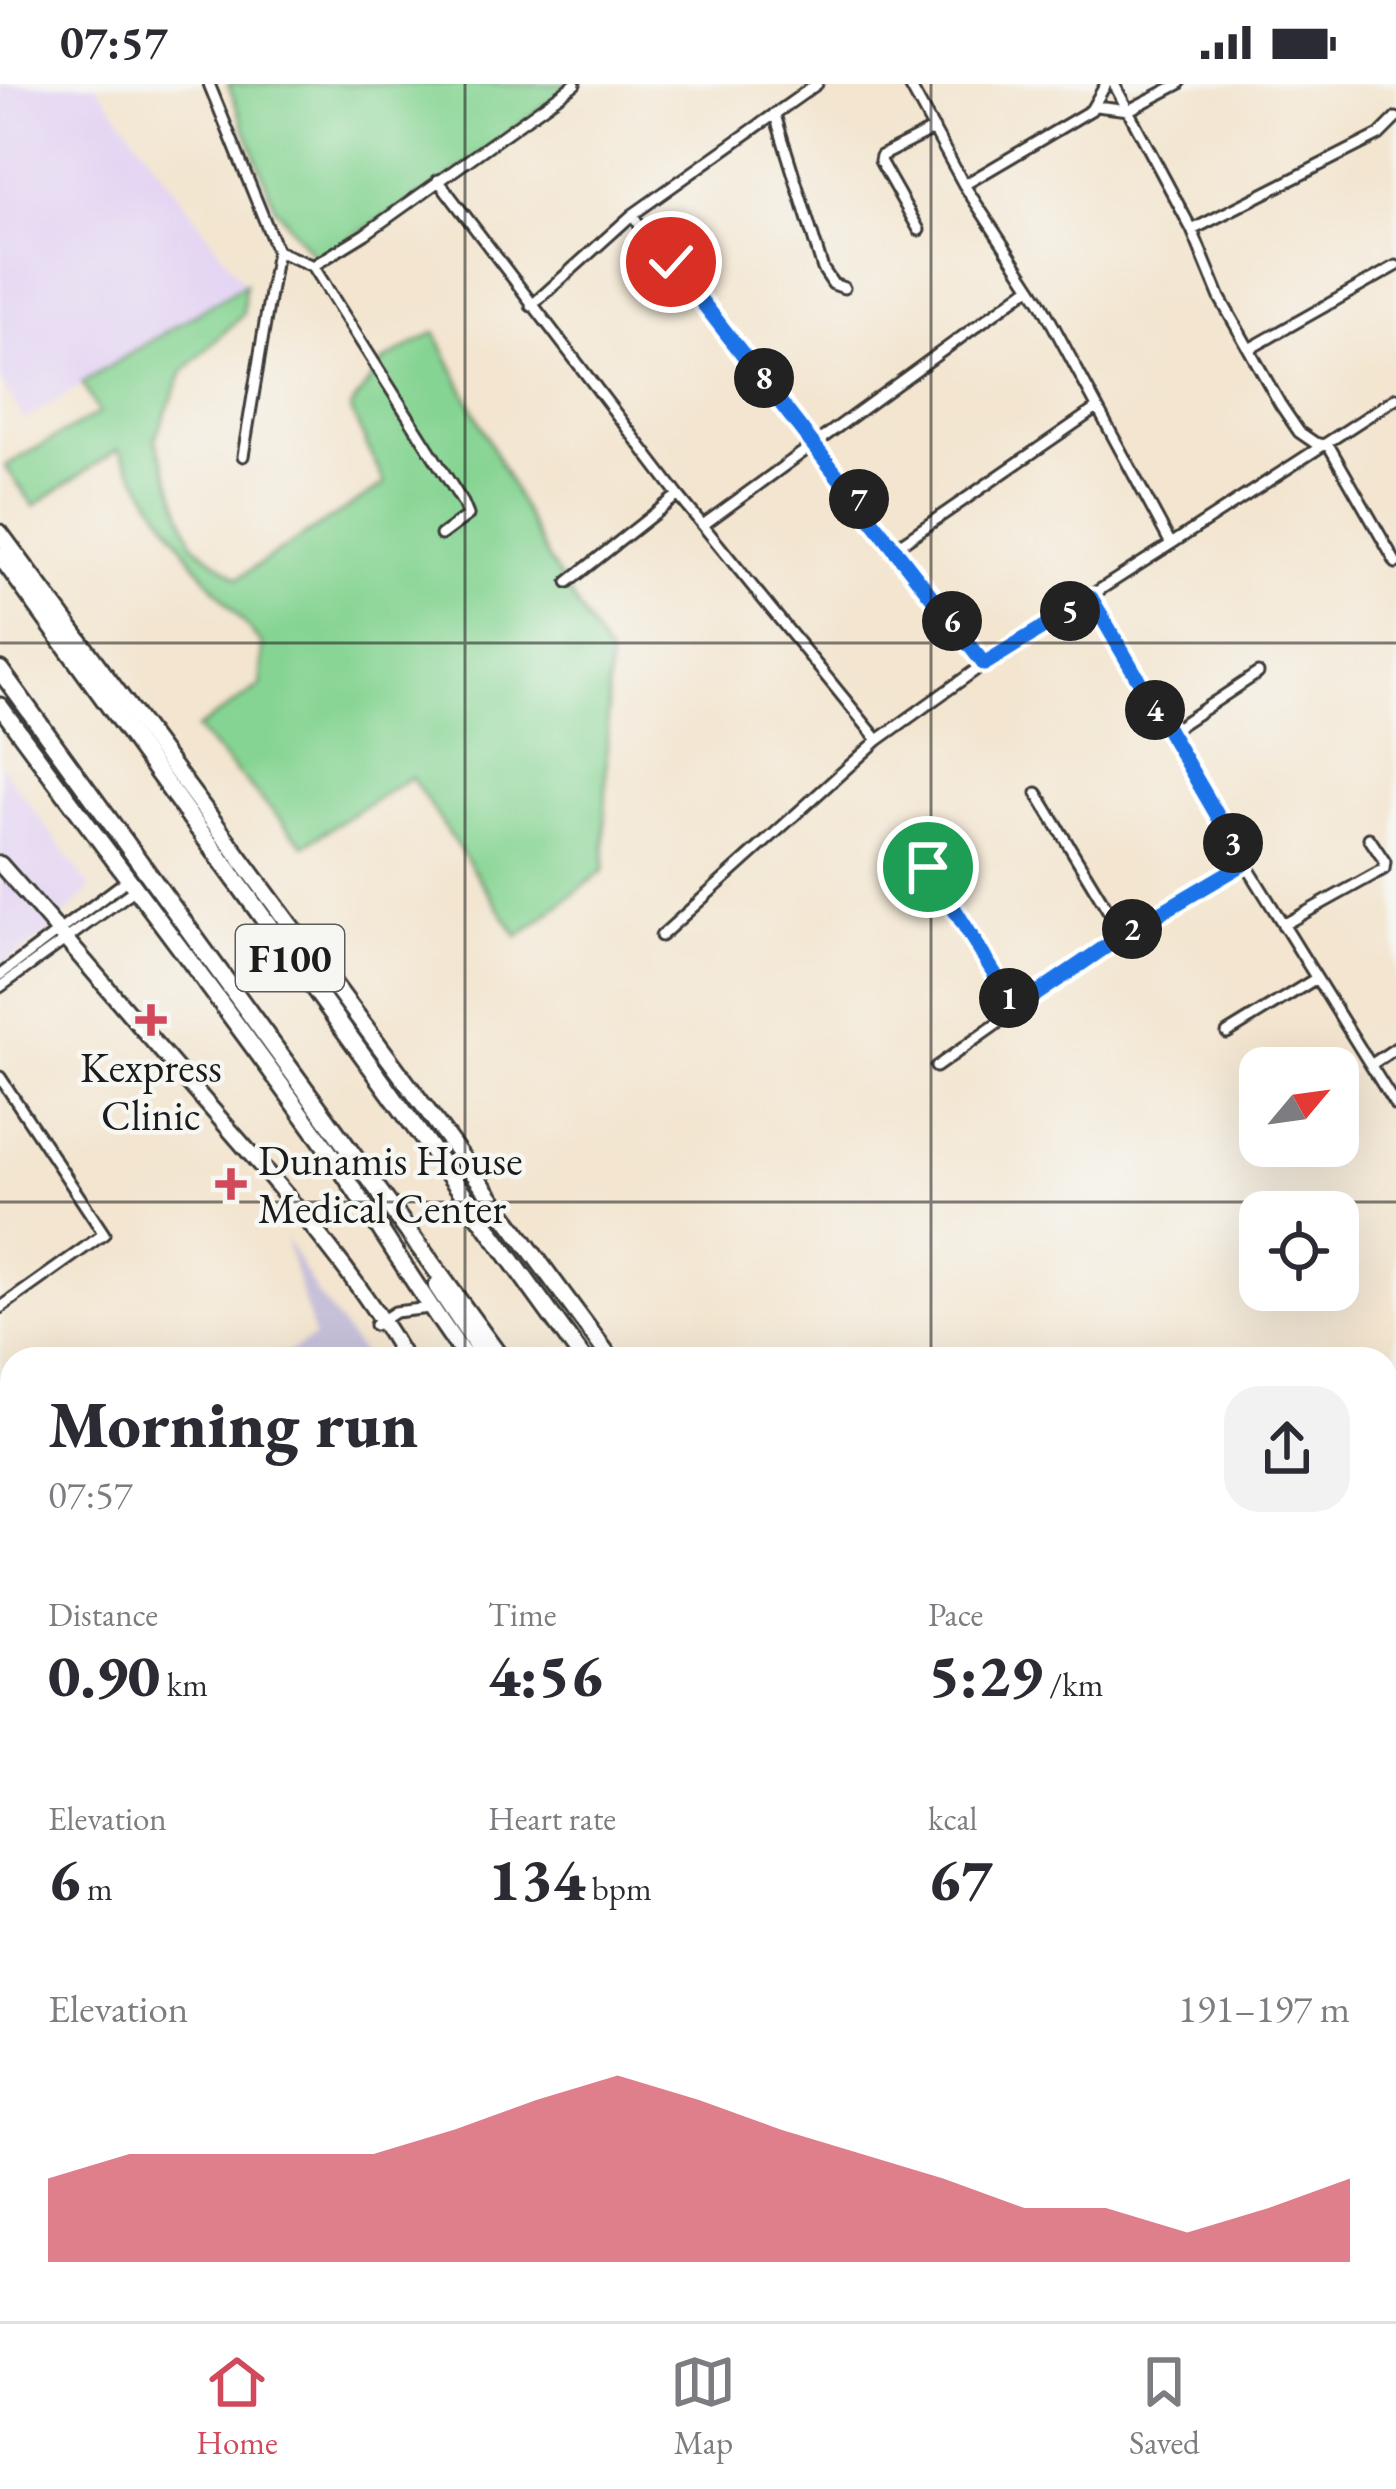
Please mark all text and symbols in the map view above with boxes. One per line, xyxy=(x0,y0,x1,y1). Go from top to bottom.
text: 07:57 xyxy=(60,13,168,71)
pin xyxy=(620,211,722,313)
icon: check xyxy=(638,229,704,295)
pin: 8 xyxy=(734,348,794,408)
text: 8 xyxy=(755,356,773,399)
pin: 7 xyxy=(829,469,889,529)
text: 7 xyxy=(850,477,868,520)
pin: 5 xyxy=(1040,581,1100,641)
text: 5 xyxy=(1061,589,1079,632)
pin: 6 xyxy=(922,591,982,651)
text: 6 xyxy=(943,599,961,642)
pin: 4 xyxy=(1125,680,1185,740)
text: 4 xyxy=(1146,688,1164,731)
pin: 3 xyxy=(1203,813,1263,873)
pin xyxy=(877,816,979,918)
text: 3 xyxy=(1224,821,1242,864)
icon: arrive xyxy=(895,834,961,900)
pin: 2 xyxy=(1102,899,1162,959)
text: 2 xyxy=(1123,907,1141,950)
road number: F100 xyxy=(236,925,344,991)
pin: 1 xyxy=(979,968,1039,1028)
text: 1 xyxy=(1000,976,1018,1019)
marker: Kexpress Clinic xyxy=(135,1004,167,1036)
place label: Kexpress Clinic xyxy=(80,1040,222,1143)
north arrow xyxy=(1239,1047,1359,1167)
map controls xyxy=(1239,1047,1359,1311)
place label: Dunamis House Medical Center xyxy=(258,1133,523,1236)
marker: Dunamis House Medical Center xyxy=(215,1168,247,1200)
button: locate xyxy=(1239,1191,1359,1311)
text: Morning run xyxy=(48,1381,418,1467)
button: share xyxy=(1224,1386,1350,1512)
text: 07:57 xyxy=(48,1469,133,1520)
text: Distance xyxy=(48,1593,158,1636)
text: Time xyxy=(488,1593,557,1636)
text: Pace xyxy=(928,1593,983,1636)
text: 0.90 xyxy=(48,1636,160,1714)
text: 4:56 xyxy=(488,1636,603,1714)
text: 5:29 xyxy=(928,1636,1043,1714)
text: km xyxy=(160,1663,208,1706)
text: /km xyxy=(1043,1663,1103,1706)
text: Elevation xyxy=(48,1797,167,1840)
text: Heart rate xyxy=(488,1797,616,1840)
text: kcal xyxy=(928,1797,978,1840)
text: 6 xyxy=(48,1840,80,1918)
text: 134 xyxy=(488,1840,585,1918)
text: 67 xyxy=(928,1840,993,1918)
text: m xyxy=(80,1867,113,1910)
text: bpm xyxy=(585,1867,652,1910)
text: Elevation xyxy=(48,1983,188,2034)
text: 191–197 m xyxy=(1178,1983,1350,2034)
tab: Home xyxy=(196,2349,278,2464)
tab: Map xyxy=(670,2349,736,2464)
tab: Saved xyxy=(1129,2349,1200,2464)

